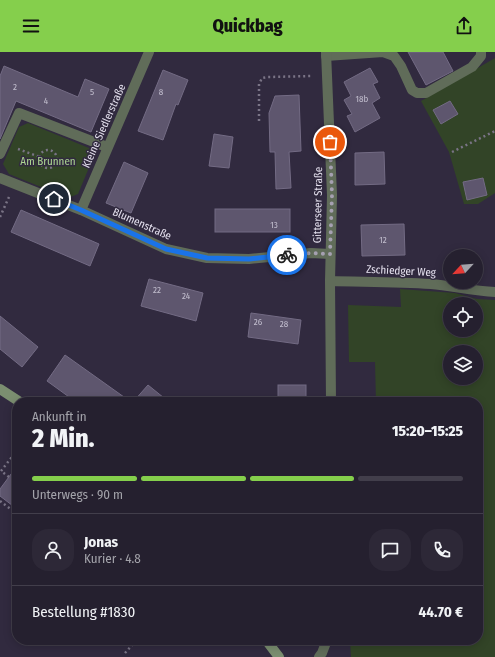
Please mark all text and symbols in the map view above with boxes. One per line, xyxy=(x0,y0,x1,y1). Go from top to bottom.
icon: menu xyxy=(20,15,42,37)
text: Quickbag xyxy=(212,15,283,37)
icon: share xyxy=(453,15,475,37)
house number: 2 xyxy=(13,82,17,92)
street label: Kleine Siedlerstraße xyxy=(80,82,128,170)
house number: 5 xyxy=(90,87,94,97)
house number: 8 xyxy=(159,87,164,97)
house number: 18b xyxy=(356,94,369,104)
house number: 4 xyxy=(44,96,49,106)
pin xyxy=(313,125,347,159)
icon: bag xyxy=(319,131,341,153)
park label: Am Brunnen xyxy=(20,155,76,168)
street label: Gitterseer Straße xyxy=(311,167,325,243)
pin xyxy=(37,182,71,216)
icon: home xyxy=(43,188,65,210)
street label: Blumenstraße xyxy=(111,205,173,243)
house number: 13 xyxy=(270,220,278,230)
courier xyxy=(267,235,307,275)
house number: 12 xyxy=(379,235,387,245)
icon: bike xyxy=(276,244,298,266)
north arrow xyxy=(443,249,483,289)
map controls xyxy=(443,249,483,385)
street label: Zschiedger Weg xyxy=(366,263,437,279)
house number: 22 xyxy=(153,285,161,295)
house number: 24 xyxy=(182,291,191,301)
button: locate xyxy=(443,297,483,337)
house number: 26 xyxy=(254,317,263,327)
house number: 28 xyxy=(280,319,289,329)
button: layers xyxy=(443,345,483,385)
text: Ankunft in xyxy=(32,409,87,424)
text: 15:20–15:25 xyxy=(392,422,463,440)
text: 2 Min. xyxy=(32,423,95,454)
text: Unterwegs · 90 m xyxy=(32,487,123,502)
button: person xyxy=(32,529,74,571)
button: chat xyxy=(369,529,411,571)
button: phone xyxy=(421,529,463,571)
text: Jonas xyxy=(84,533,118,551)
text: Kurier · 4.8 xyxy=(84,551,141,566)
text: Bestellung #1830 xyxy=(32,603,135,621)
text: 44.70 € xyxy=(419,603,463,621)

